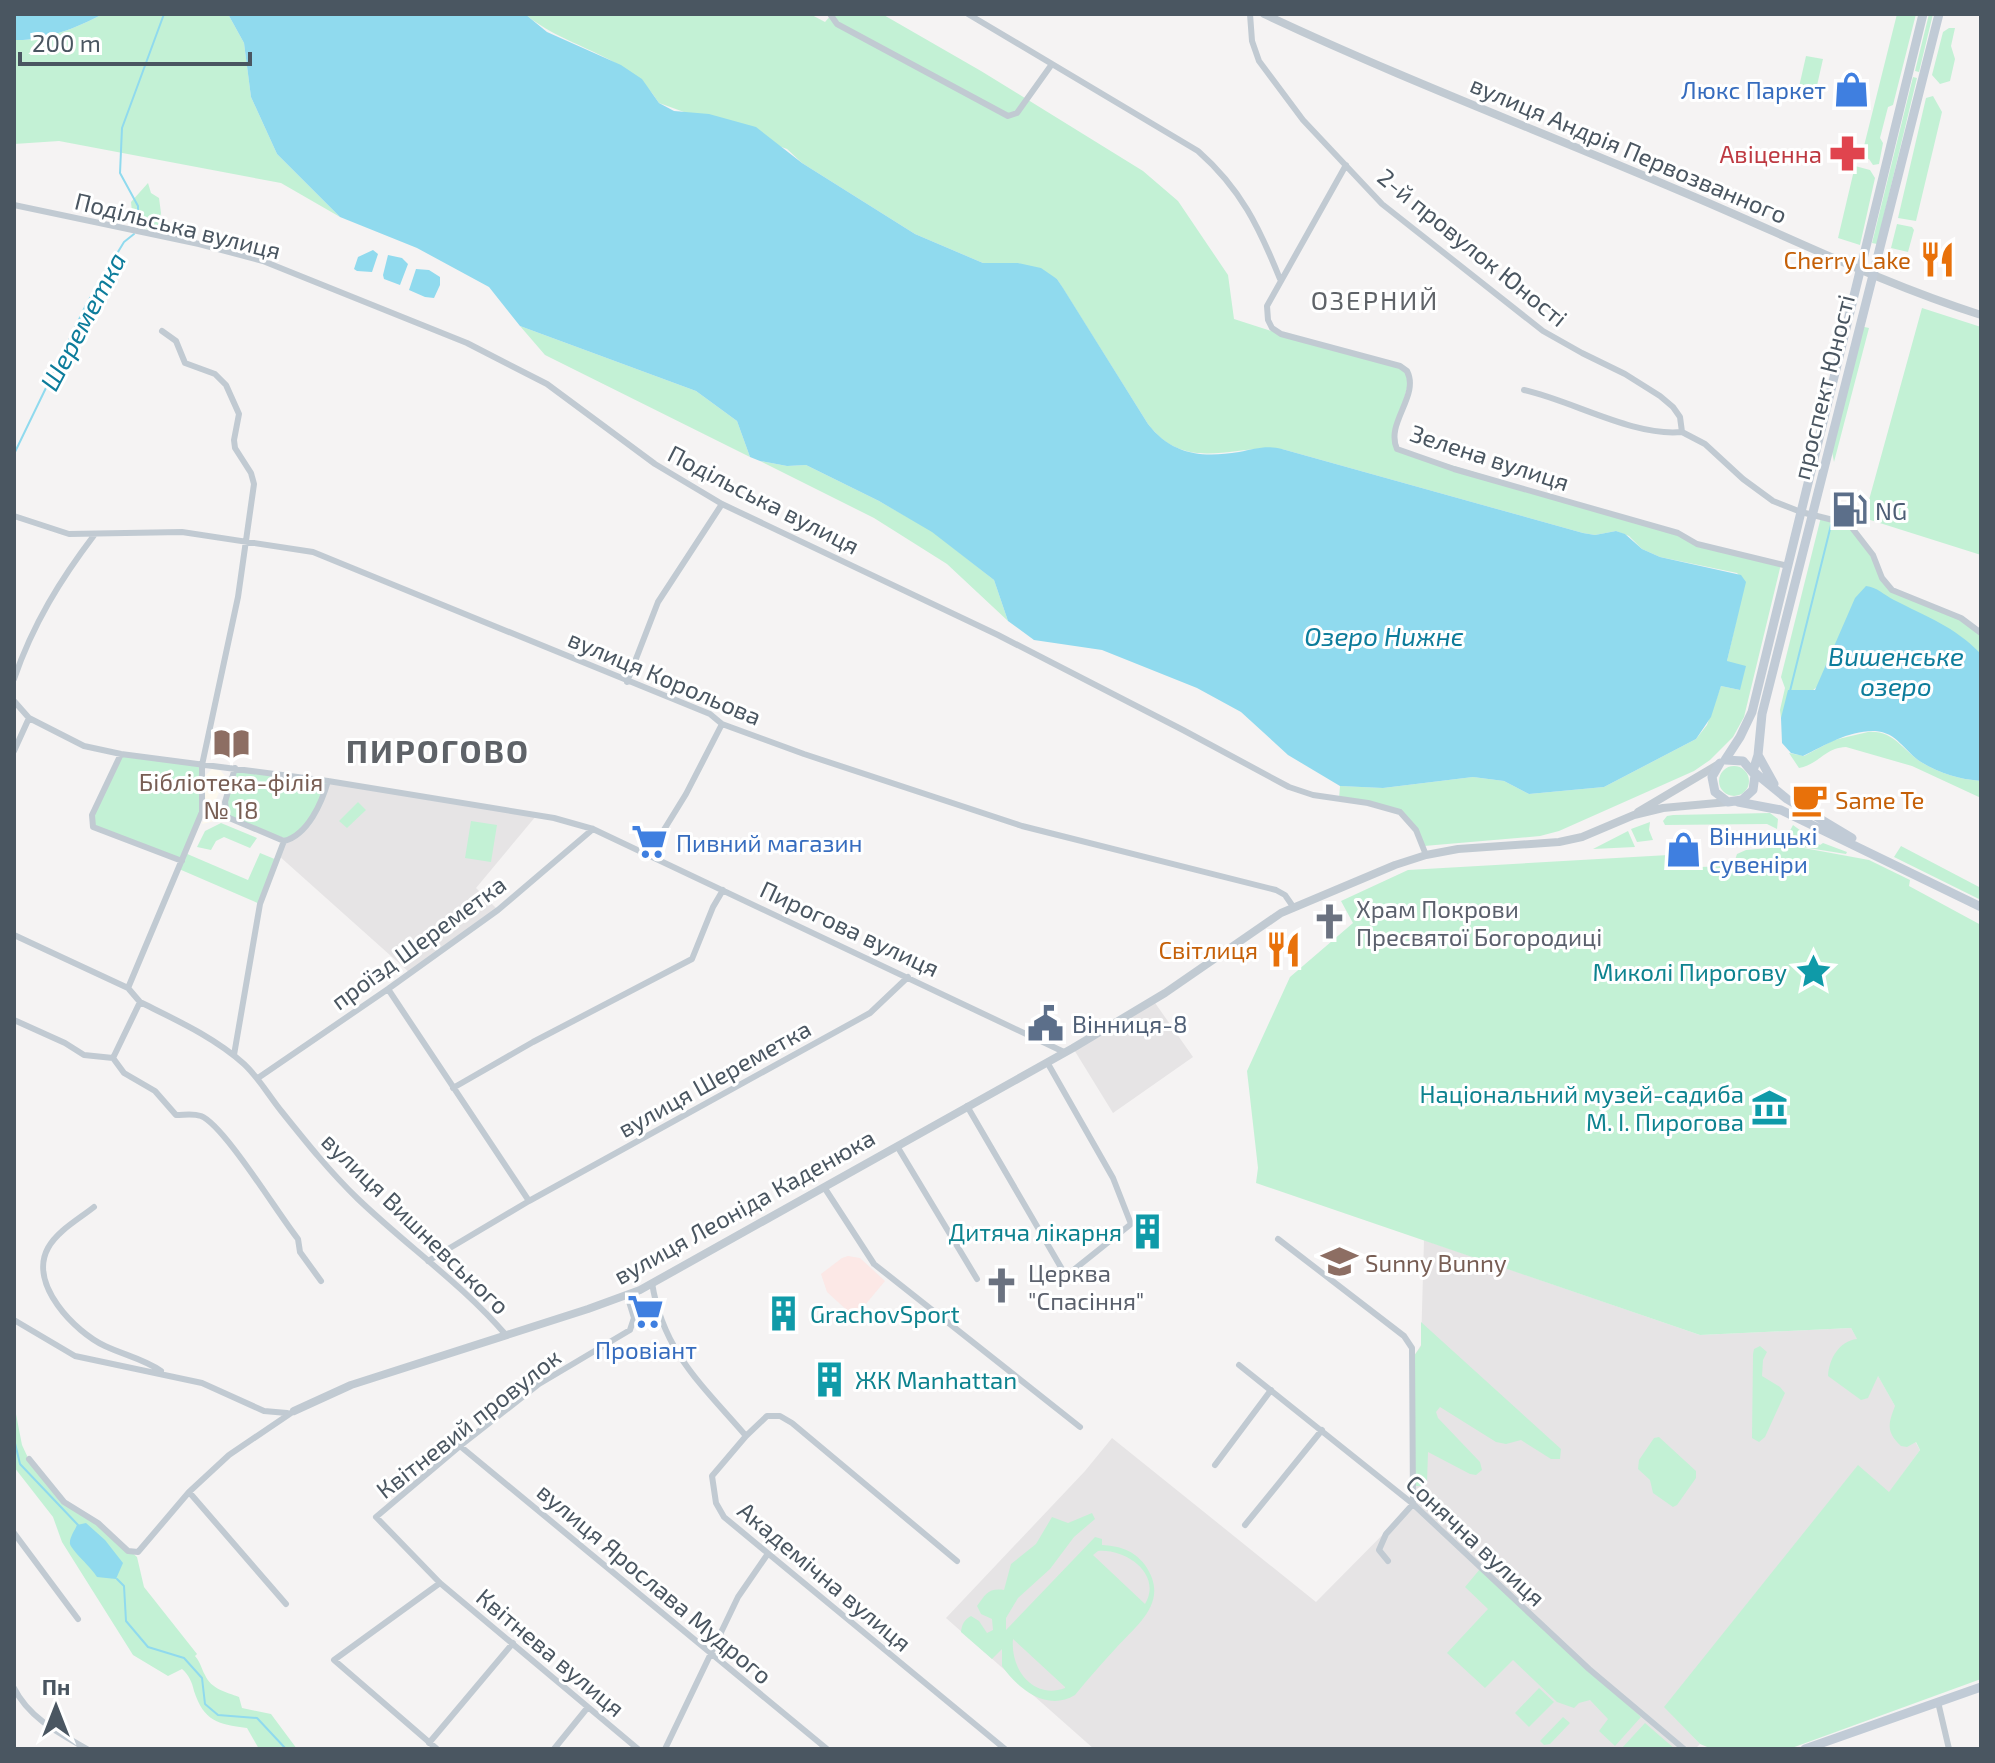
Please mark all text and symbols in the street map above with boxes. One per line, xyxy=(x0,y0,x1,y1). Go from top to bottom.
scale bar xyxy=(20,16,250,66)
text: 200 m xyxy=(32,28,101,57)
street label: вулиця Андрія Первозванного xyxy=(1466,69,1792,230)
shop icon: Люкс Паркет xyxy=(1833,70,1871,108)
place label: Люкс Паркет xyxy=(1681,75,1826,104)
pharmacy icon: Авіценна xyxy=(1829,134,1867,172)
place label: Авіценна xyxy=(1719,139,1822,168)
street label: 2-й провулок Юності xyxy=(1372,162,1574,333)
street label: Подільська вулиця xyxy=(72,185,284,266)
restaurant icon: Cherry Lake xyxy=(1918,240,1956,278)
place label: Cherry Lake xyxy=(1783,245,1911,274)
water label: Шереметка xyxy=(33,247,131,395)
district label: ОЗЕРНИЙ xyxy=(1311,284,1439,315)
street label: проспект Юності xyxy=(1786,292,1860,482)
street label: Зелена вулиця xyxy=(1407,418,1573,497)
street label: Подільська вулиця xyxy=(663,438,865,561)
fuel station icon: NG xyxy=(1830,491,1868,529)
place label: NG xyxy=(1875,496,1907,525)
water label: Озеро Нижнє xyxy=(1304,620,1464,651)
street label: вулиця Корольова xyxy=(564,623,766,732)
water label: Вишенське озеро xyxy=(1828,640,1964,701)
library icon: Бібліотека-філія № 18 xyxy=(212,725,250,763)
district label: ПИРОГОВО xyxy=(346,731,530,769)
place label: Бібліотека-філія № 18 xyxy=(139,767,323,824)
cafe icon: Same Te xyxy=(1790,780,1828,818)
place label: Same Te xyxy=(1835,785,1925,814)
place label: Вінницькі сувеніри xyxy=(1709,821,1817,879)
supermarket icon: Пивний магазин xyxy=(631,823,669,861)
place label: Пивний магазин xyxy=(676,828,862,857)
shop icon: Вінницькі сувеніри xyxy=(1664,830,1702,868)
street label: проїзд Шереметка xyxy=(325,869,511,1015)
street label: Пирогова вулиця xyxy=(755,874,944,983)
place label: Храм Покрови Пресвятої Богородиці xyxy=(1356,894,1602,951)
church icon: Храм Покрови Пресвятої Богородиці xyxy=(1311,903,1349,941)
restaurant icon: Світлиця xyxy=(1265,930,1303,968)
place label: Світлиця xyxy=(1158,935,1258,964)
place icon: Миколі Пирогову xyxy=(1794,952,1832,990)
place label: Миколі Пирогову xyxy=(1592,957,1787,987)
public building icon: Вінниця-8 xyxy=(1027,1004,1065,1042)
place label: Вінниця-8 xyxy=(1072,1009,1188,1038)
street label: вулиця Шереметка xyxy=(613,1013,816,1144)
place label: Національний музей-садиба М. І. Пирогова xyxy=(1419,1079,1744,1136)
museum icon: Національний музей-садиба М. І. Пирогова xyxy=(1751,1088,1789,1126)
street label: вулиця Леоніда Каденюка xyxy=(608,1122,880,1291)
street label: вулиця Вишневського xyxy=(316,1126,516,1321)
building icon: Дитяча лікарня xyxy=(1129,1212,1167,1250)
place label: Дитяча лікарня xyxy=(949,1217,1122,1246)
school or university icon: Sunny Bunny xyxy=(1320,1243,1358,1281)
place label: Sunny Bunny xyxy=(1365,1248,1507,1277)
place label: Церква "Спасіння" xyxy=(1028,1258,1144,1315)
church icon: Церква "Спасіння" xyxy=(983,1267,1021,1305)
supermarket icon: Провіант xyxy=(627,1293,665,1331)
building icon: GrachovSport xyxy=(765,1294,803,1332)
place label: GrachovSport xyxy=(810,1299,960,1328)
place label: Провіант xyxy=(595,1335,697,1364)
street label: Квітневий провулок xyxy=(370,1342,567,1505)
building icon: ЖК Manhattan xyxy=(810,1360,848,1398)
place label: ЖК Manhattan xyxy=(855,1365,1017,1394)
street label: Сонячна вулиця xyxy=(1400,1468,1552,1613)
street label: вулиця Ярослава Мудрого xyxy=(531,1476,778,1690)
street label: Академічна вулиця xyxy=(732,1495,918,1658)
street label: Квітнева вулиця xyxy=(470,1582,631,1723)
north arrow xyxy=(16,1667,96,1747)
text: Пн xyxy=(42,1673,70,1699)

